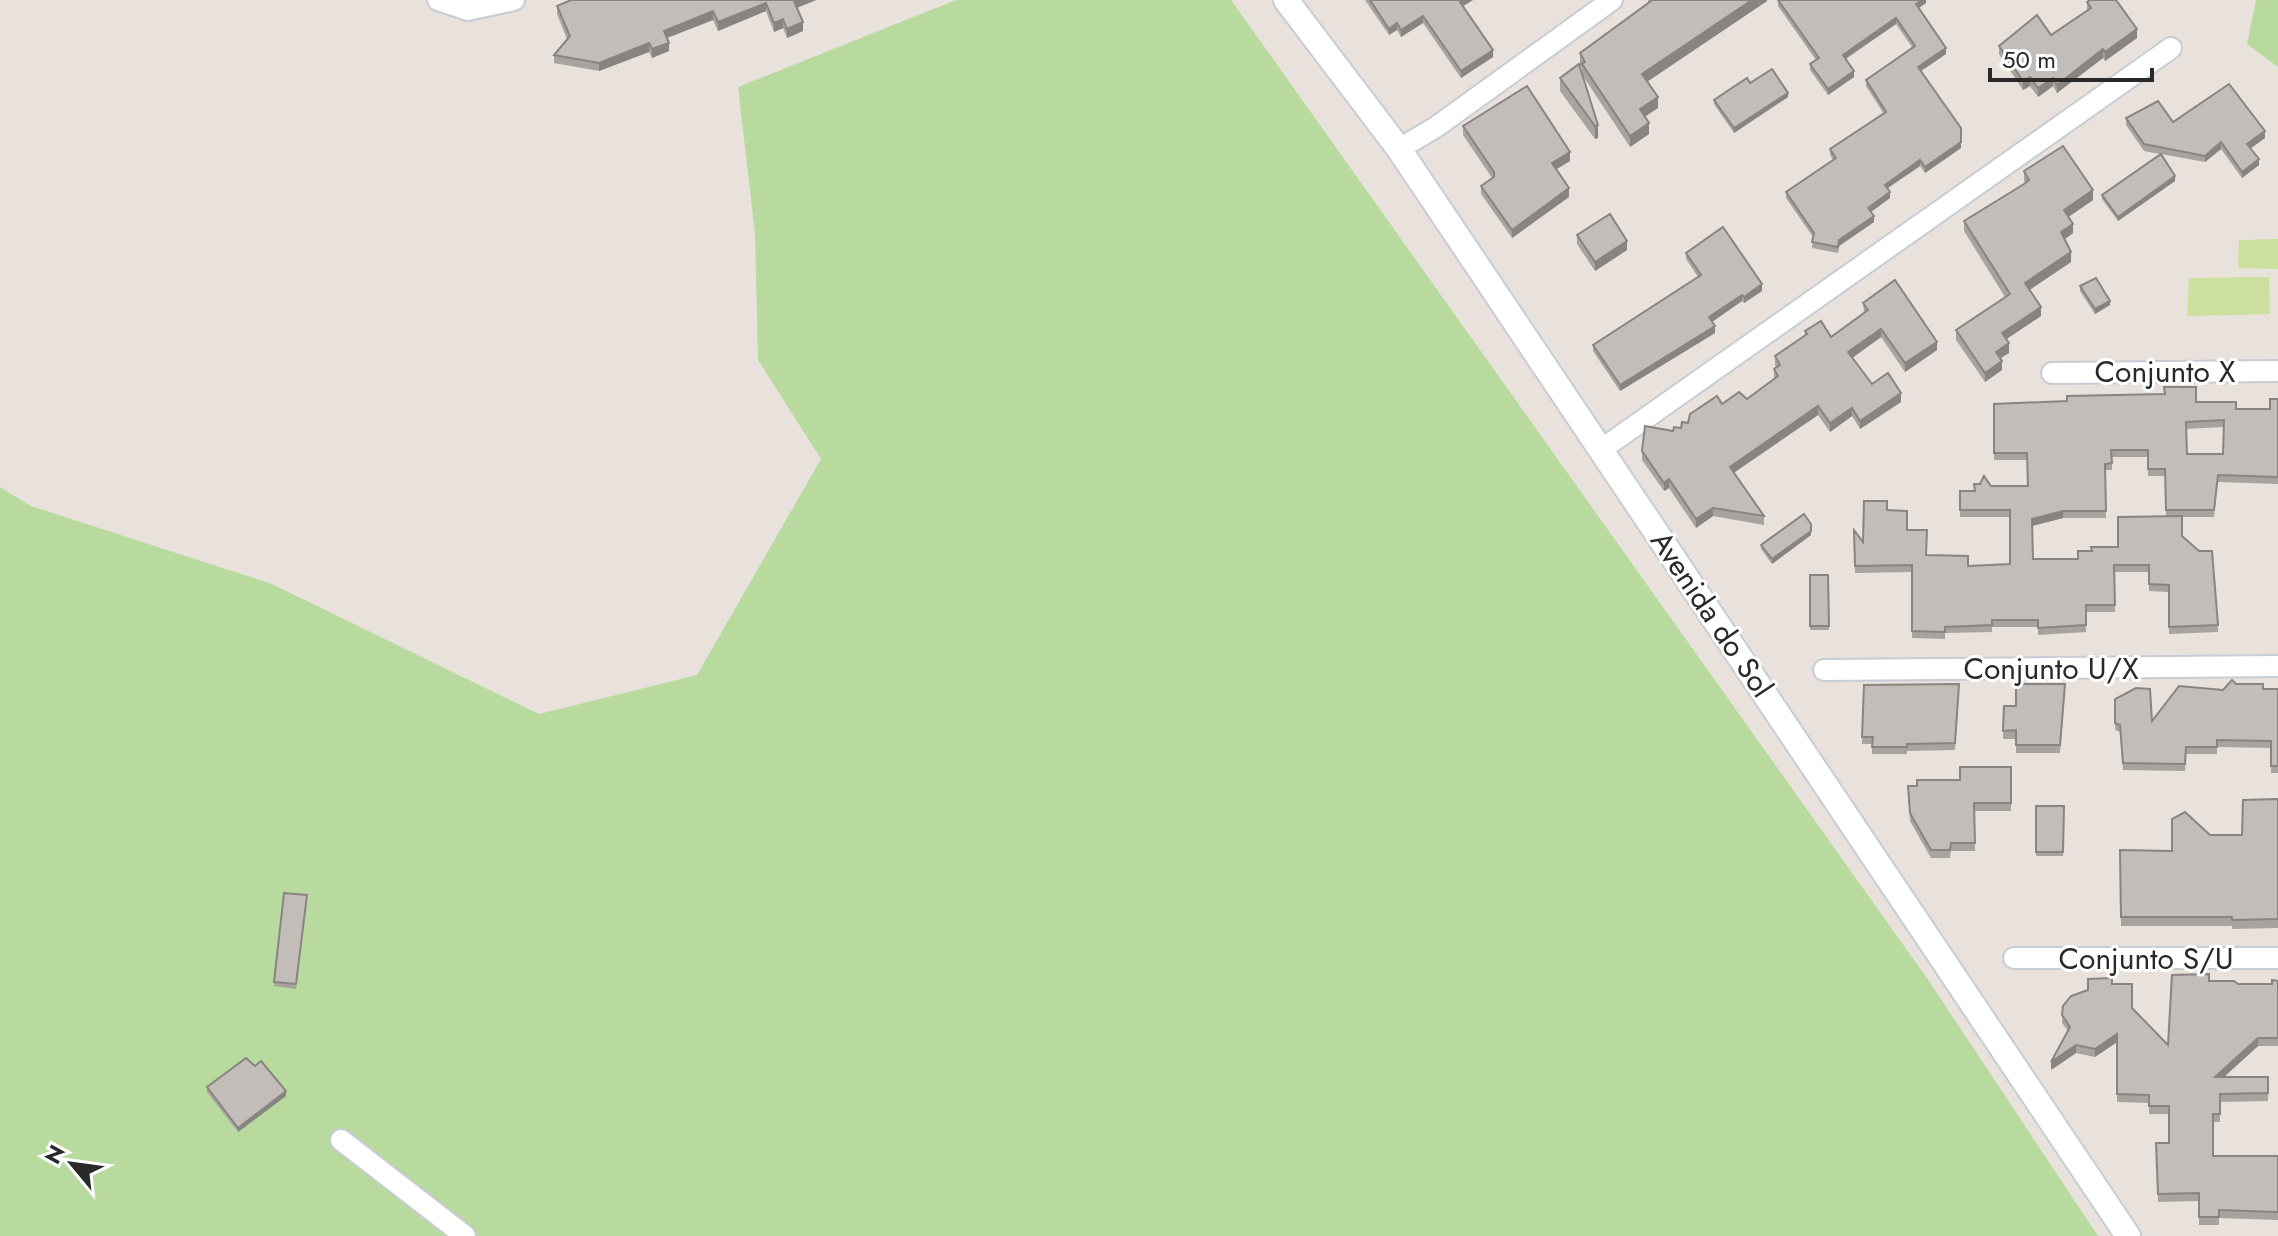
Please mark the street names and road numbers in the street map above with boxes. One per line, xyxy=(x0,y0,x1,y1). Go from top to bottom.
street label: Conjunto X xyxy=(2095,350,2236,393)
street label: Avenida do Sol xyxy=(1640,522,1784,706)
street label: Conjunto U/X xyxy=(1963,647,2139,690)
street label: Conjunto S/U xyxy=(2059,937,2233,980)

